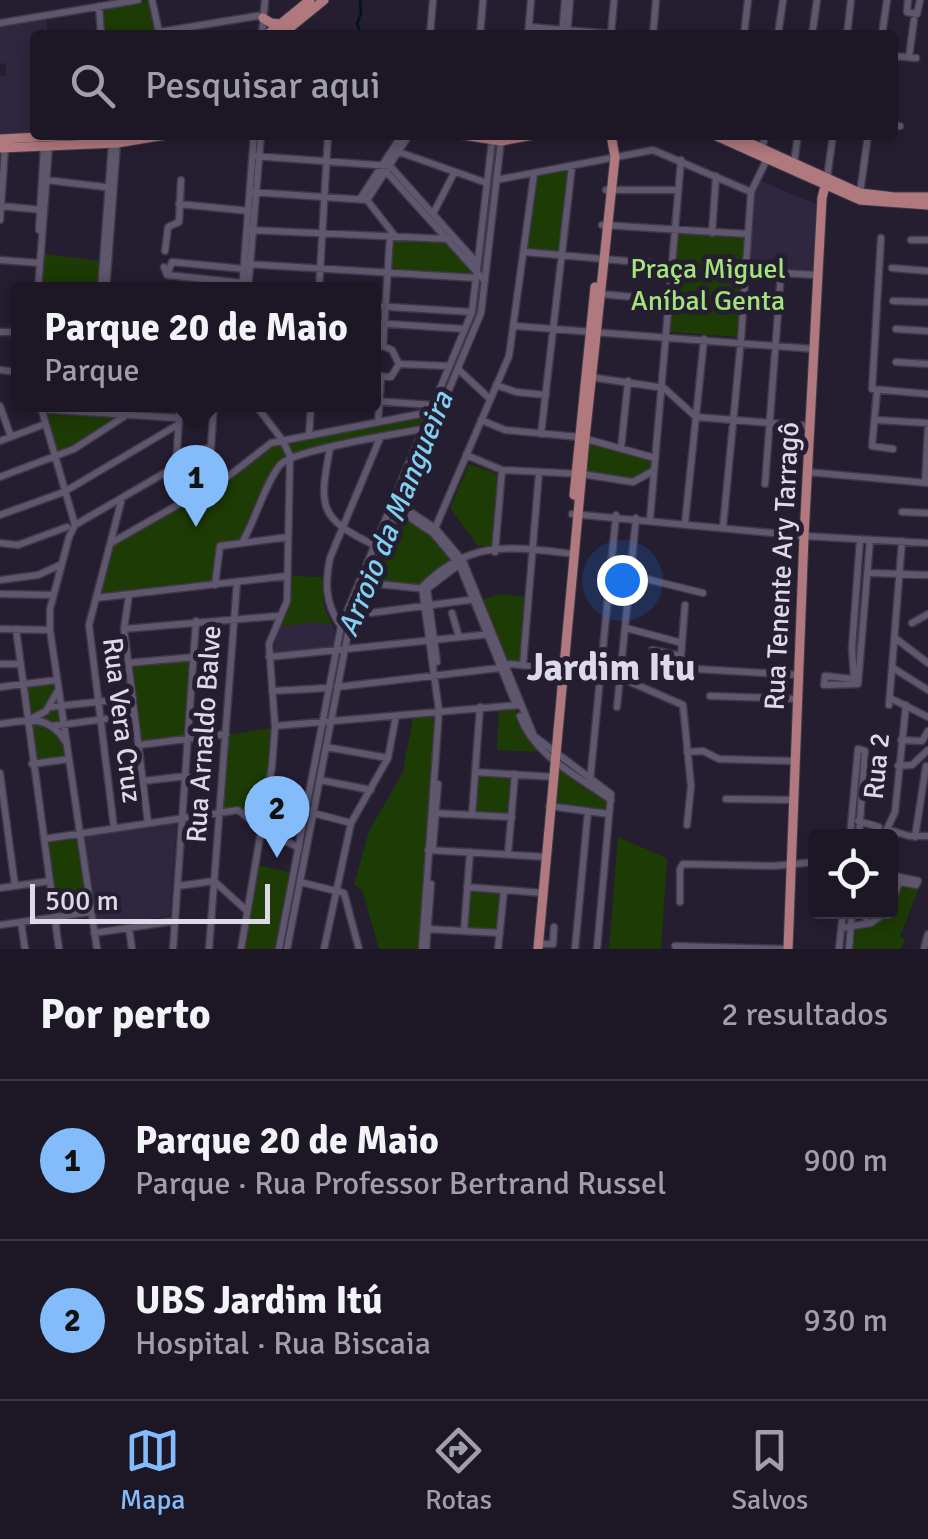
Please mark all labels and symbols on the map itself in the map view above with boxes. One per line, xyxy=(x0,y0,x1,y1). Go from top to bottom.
park label: Praça Miguel Aníbal Genta xyxy=(630,252,786,318)
water label: Arroio da Mangueira xyxy=(329,386,462,642)
street label: Rua Tenente Ary Tarragô xyxy=(757,421,807,711)
pin: 1 xyxy=(164,444,228,527)
your location xyxy=(597,555,648,606)
street label: Rua Arnaldo Balve xyxy=(179,624,229,844)
street label: Rua Vera Cruz xyxy=(95,636,149,805)
district label: Jardim Itu xyxy=(526,644,696,691)
street label: Rua 2 xyxy=(857,731,897,801)
pin: 2 xyxy=(244,776,310,858)
scale bar xyxy=(30,879,270,924)

